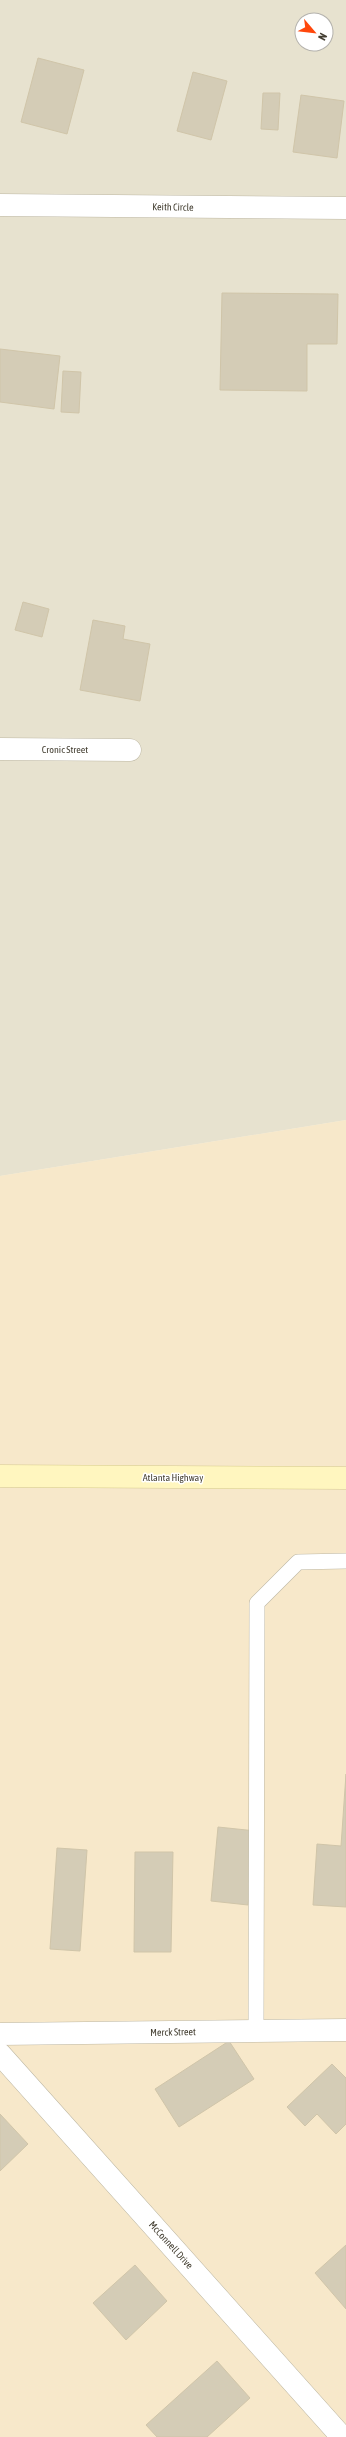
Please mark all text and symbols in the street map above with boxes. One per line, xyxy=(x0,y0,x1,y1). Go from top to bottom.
north arrow xyxy=(294,12,334,52)
text: N xyxy=(316,31,330,42)
street label: Keith Circle xyxy=(152,201,194,213)
street label: Cronic Street xyxy=(42,744,88,755)
street label: Atlanta Highway xyxy=(143,1472,203,1483)
street label: Merck Street xyxy=(150,2026,196,2038)
street label: McConnell Drive xyxy=(147,2219,195,2271)

